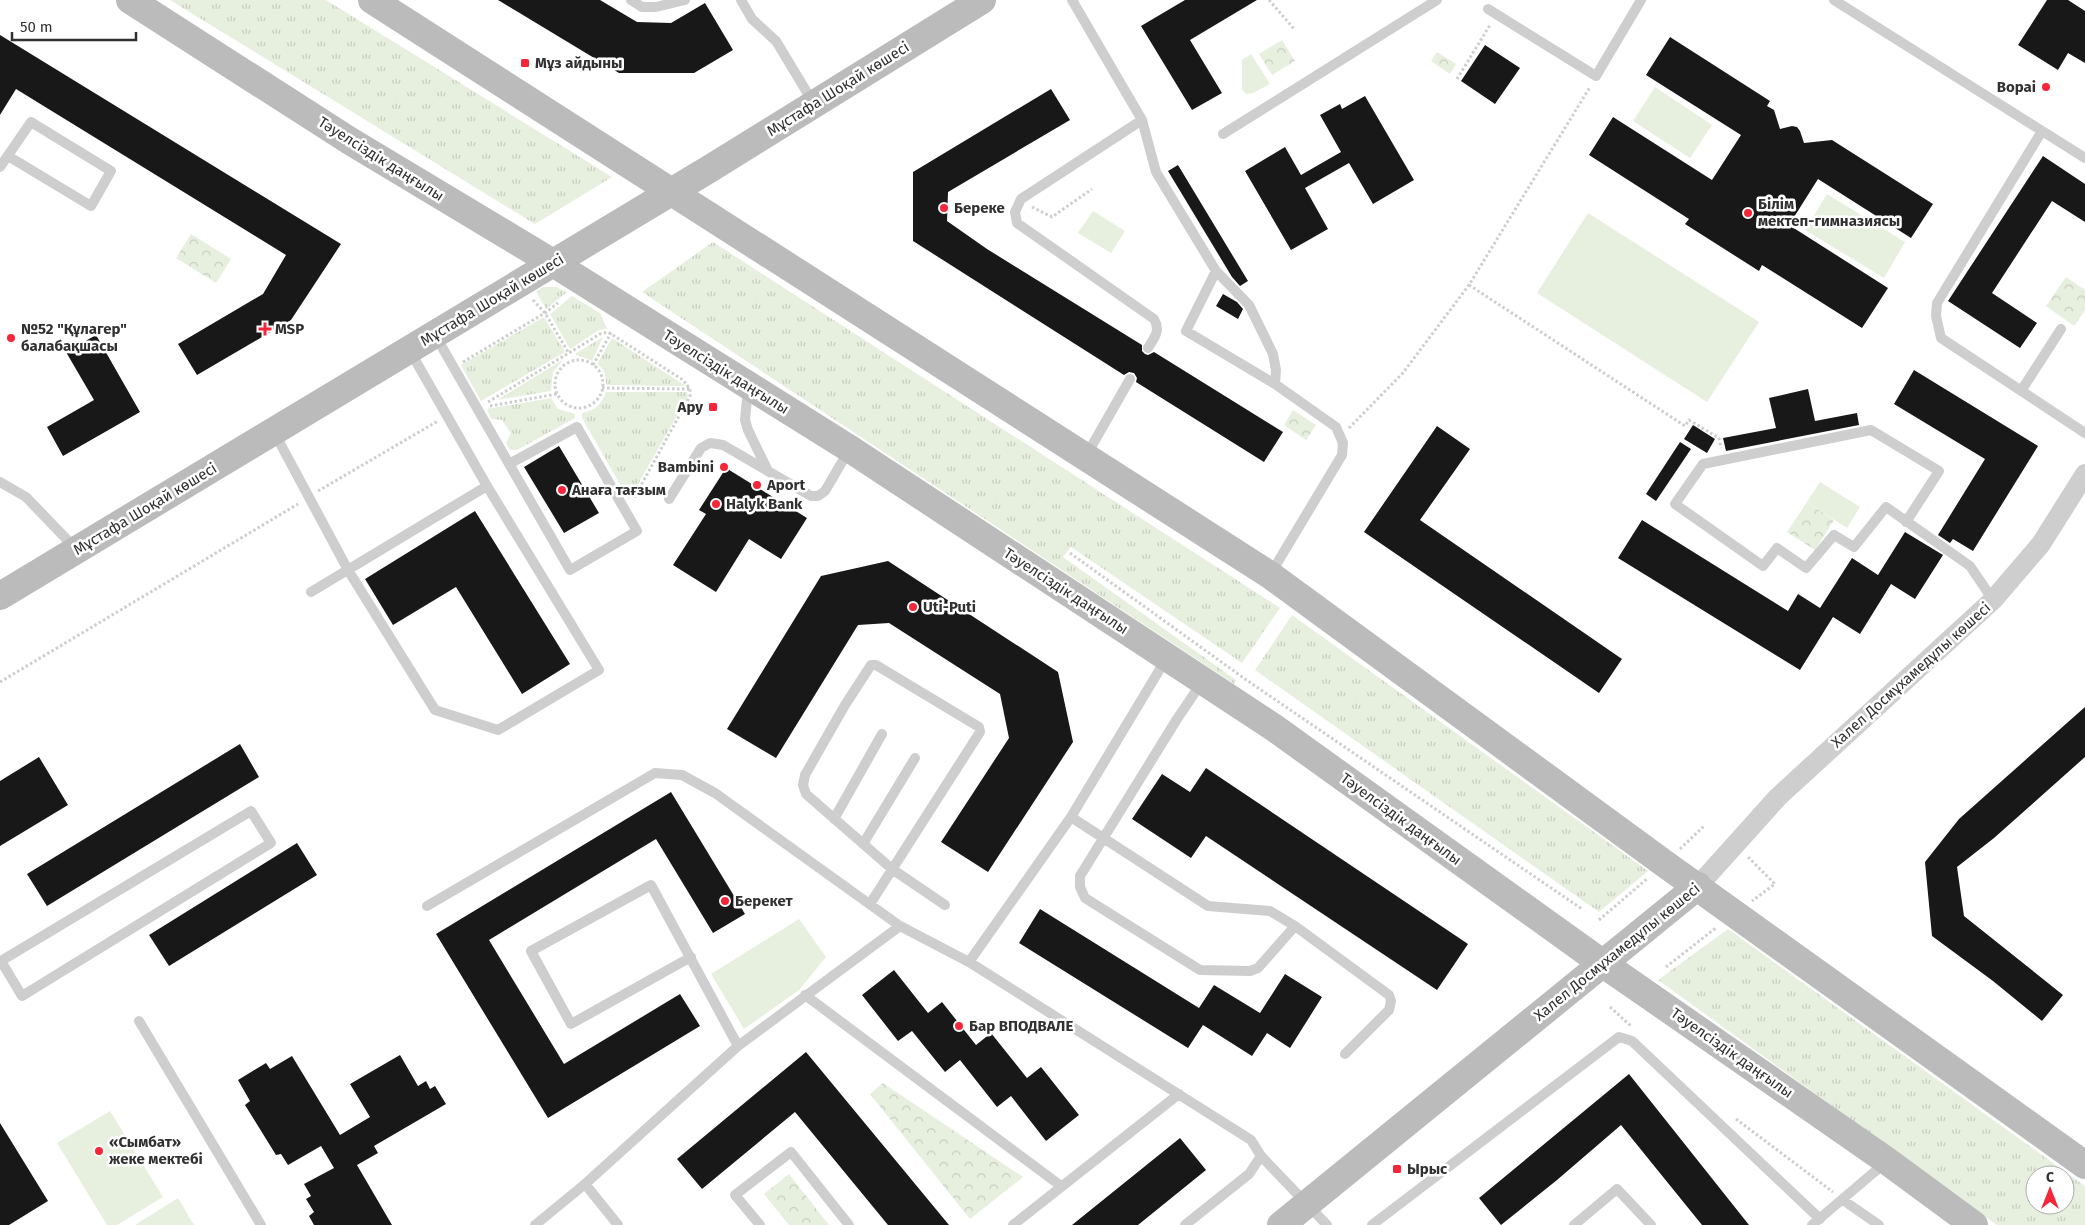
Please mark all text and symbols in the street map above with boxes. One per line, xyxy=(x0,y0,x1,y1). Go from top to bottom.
scale bar xyxy=(12,10,136,42)
text: 50 m xyxy=(20,18,53,36)
street label: Мұстафа Шоқай көшесі xyxy=(764,38,912,140)
place label: Мұз айдыны xyxy=(535,54,622,72)
marker: Мұз айдыны xyxy=(519,57,531,69)
place label: Bopai xyxy=(1997,78,2036,96)
marker: Bopai xyxy=(2040,81,2052,93)
street label: Тәуелсіздік даңғылы xyxy=(315,113,447,205)
place label: Білім мектеп-гимназиясы xyxy=(1758,195,1900,230)
place label: Береке xyxy=(954,199,1005,217)
marker: Береке xyxy=(938,202,950,214)
marker: Білім мектеп-гимназиясы xyxy=(1742,207,1754,219)
street label: Мұстафа Шоқай көшесі xyxy=(417,250,567,350)
place label: №52 "Құлагер" балабақшасы xyxy=(21,320,127,355)
place label: MSP xyxy=(275,320,304,338)
marker: MSP xyxy=(259,323,271,335)
street label: Тәуелсіздік даңғылы xyxy=(660,326,792,418)
marker: №52 "Құлагер" балабақшасы xyxy=(5,332,17,344)
place label: Ару xyxy=(677,398,703,416)
marker: Ару xyxy=(707,401,719,413)
place label: Bambini xyxy=(658,458,714,476)
street label: Мұстафа Шоқай көшесі xyxy=(70,459,220,559)
marker: Bambini xyxy=(718,461,730,473)
place label: Aport xyxy=(766,476,806,494)
marker: Aport xyxy=(751,479,763,491)
place label: Анаға тағзым xyxy=(571,481,666,499)
marker: Анаға тағзым xyxy=(556,484,568,496)
place label: Halyk Bank xyxy=(726,495,803,513)
marker: Halyk Bank xyxy=(710,498,722,510)
street label: Тәуелсіздік даңғылы xyxy=(1000,544,1132,638)
place label: Uti-Puti xyxy=(923,598,976,616)
street label: Халел Досмұхамедұлы көшесі xyxy=(1828,599,1994,751)
marker: Uti-Puti xyxy=(907,601,919,613)
street label: Тәуелсіздік даңғылы xyxy=(1337,769,1465,869)
street label: Халел Досмұхамедұлы көшесі xyxy=(1530,879,1704,1025)
place label: Берекет xyxy=(735,892,793,910)
marker: Берекет xyxy=(719,895,731,907)
street label: Тәуелсіздік даңғылы xyxy=(1667,1004,1797,1102)
place label: Бар ВПОДВАЛЕ xyxy=(969,1017,1073,1035)
marker: Бар ВПОДВАЛЕ xyxy=(953,1020,965,1032)
place label: «Сымбат» жеке мектебі xyxy=(109,1133,203,1168)
marker: «Сымбат» жеке мектебі xyxy=(93,1145,105,1157)
place label: Ырыс xyxy=(1407,1160,1448,1178)
marker: Ырыс xyxy=(1391,1163,1403,1175)
north arrow xyxy=(2025,1165,2075,1215)
text: С xyxy=(2046,1169,2054,1186)

